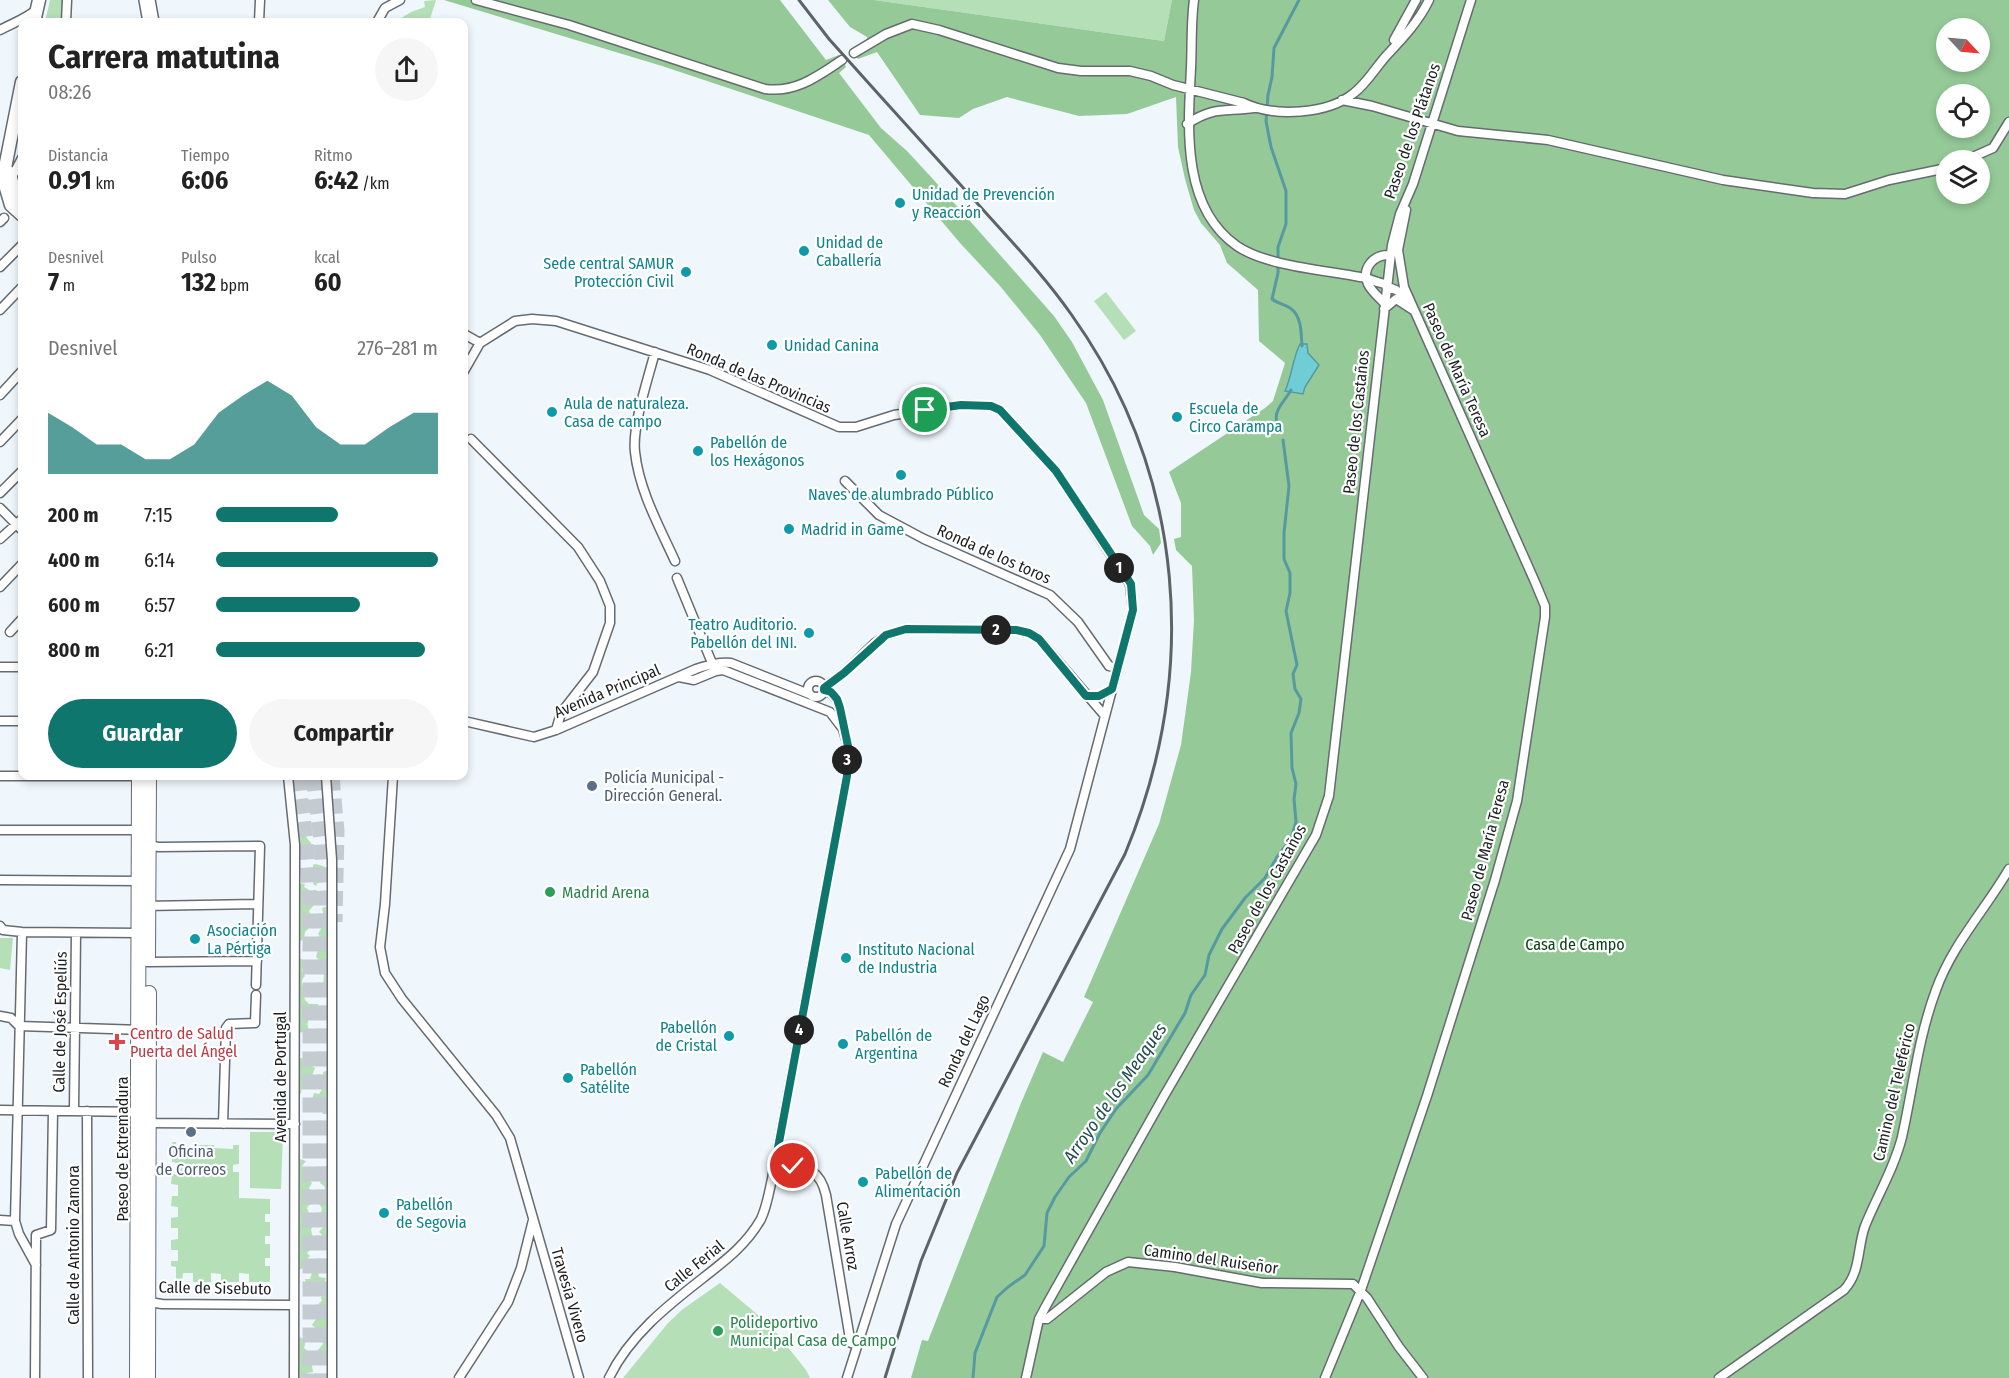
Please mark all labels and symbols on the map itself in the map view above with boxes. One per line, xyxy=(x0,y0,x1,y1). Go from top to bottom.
north arrow xyxy=(1936,18,1990,72)
street label: Paseo de los Plátanos xyxy=(1380,60,1444,201)
place label: Unidad de Prevención y Reacción xyxy=(912,185,1055,222)
marker: Unidad de Prevención y Reacción xyxy=(893,196,907,210)
place label: Unidad de Caballería xyxy=(816,233,883,270)
marker: Unidad de Caballería xyxy=(797,244,811,258)
place label: Sede central SAMUR Protección Civil xyxy=(543,254,674,291)
marker: Sede central SAMUR Protección Civil xyxy=(679,265,693,279)
street label: Paseo de María Teresa xyxy=(1419,300,1495,440)
place label: Unidad Canina xyxy=(784,336,879,355)
marker: Unidad Canina xyxy=(765,338,779,352)
street label: Ronda de las Provincias xyxy=(684,339,834,417)
street label: Paseo de los Castaños xyxy=(1339,349,1373,495)
pin xyxy=(899,384,950,435)
place label: Aula de naturaleza. Casa de campo xyxy=(564,394,689,431)
place label: Escuela de Circo Carampa xyxy=(1189,399,1282,436)
marker: Aula de naturaleza. Casa de campo xyxy=(545,405,559,419)
marker: Escuela de Circo Carampa xyxy=(1170,410,1184,424)
place label: Pabellón de los Hexágonos xyxy=(710,433,805,470)
marker: Pabellón de los Hexágonos xyxy=(691,444,705,458)
marker: Naves de alumbrado Público xyxy=(894,468,908,482)
place label: Naves de alumbrado Público xyxy=(808,485,994,504)
place label: Madrid in Game xyxy=(801,520,904,539)
street label: Ronda de los toros xyxy=(934,520,1054,588)
marker: Madrid in Game xyxy=(782,522,796,536)
pin: 1 xyxy=(1104,553,1134,583)
place label: Teatro Auditorio. Pabellón del INI. xyxy=(688,615,797,652)
pin: 2 xyxy=(981,615,1011,645)
marker: Teatro Auditorio. Pabellón del INI. xyxy=(802,626,816,640)
street label: Avenida Principal xyxy=(551,660,663,722)
pin: 3 xyxy=(832,745,862,775)
place label: Policía Municipal - Dirección General. xyxy=(604,768,724,805)
street label: Paseo de María Teresa xyxy=(1457,777,1513,922)
marker: Policía Municipal - Dirección General. xyxy=(585,779,599,793)
street label: Paseo de los Castaños xyxy=(1224,821,1310,957)
place label: Madrid Arena xyxy=(562,883,650,902)
marker: Madrid Arena xyxy=(543,885,557,899)
place label: Asociación La Pértiga xyxy=(207,921,277,958)
marker: Asociación La Pértiga xyxy=(188,932,202,946)
park label: Casa de Campo xyxy=(1525,935,1625,954)
place label: Instituto Nacional de Industria xyxy=(858,940,975,977)
street label: Calle de José Espeliús xyxy=(49,951,71,1093)
marker: Instituto Nacional de Industria xyxy=(839,951,853,965)
street label: Ronda del Lago xyxy=(934,992,994,1090)
street label: Avenida de Portugal xyxy=(271,1012,290,1142)
pin: 4 xyxy=(784,1015,814,1045)
place label: Pabellón de Cristal xyxy=(655,1018,717,1055)
water label: Arroyo de los Meaques xyxy=(1058,1019,1172,1168)
street label: Camino del Teleférico xyxy=(1869,1021,1919,1163)
place label: Centro de Salud Puerta del Ángel xyxy=(130,1024,237,1061)
place label: Pabellón de Argentina xyxy=(855,1026,932,1063)
marker: Pabellón de Cristal xyxy=(722,1029,736,1043)
marker: Centro de Salud Puerta del Ángel xyxy=(108,1033,126,1051)
marker: Pabellón de Argentina xyxy=(836,1037,850,1051)
place label: Pabellón Satélite xyxy=(580,1060,637,1097)
marker: Pabellón Satélite xyxy=(561,1071,575,1085)
street label: Paseo de Extremadura xyxy=(113,1076,132,1222)
marker: Oficina de Correos xyxy=(184,1125,198,1139)
pin xyxy=(767,1140,818,1191)
place label: Oficina de Correos xyxy=(156,1142,226,1179)
place label: Pabellón de Alimentación xyxy=(875,1164,961,1201)
street label: Calle de Antonio Zamora xyxy=(64,1165,83,1325)
marker: Pabellón de Alimentación xyxy=(856,1175,870,1189)
place label: Pabellón de Segovia xyxy=(396,1195,467,1232)
street label: Calle Arroz xyxy=(833,1200,863,1272)
marker: Pabellón de Segovia xyxy=(377,1206,391,1220)
street label: Calle Ferial xyxy=(660,1236,728,1296)
street label: Camino del Ruiseñor xyxy=(1143,1240,1280,1278)
street label: Travesía Vivero xyxy=(547,1245,593,1345)
street label: Calle de Sisebuto xyxy=(158,1278,272,1298)
place label: Polideportivo Municipal Casa de Campo xyxy=(730,1313,896,1350)
marker: Polideportivo Municipal Casa de Campo xyxy=(711,1324,725,1338)

